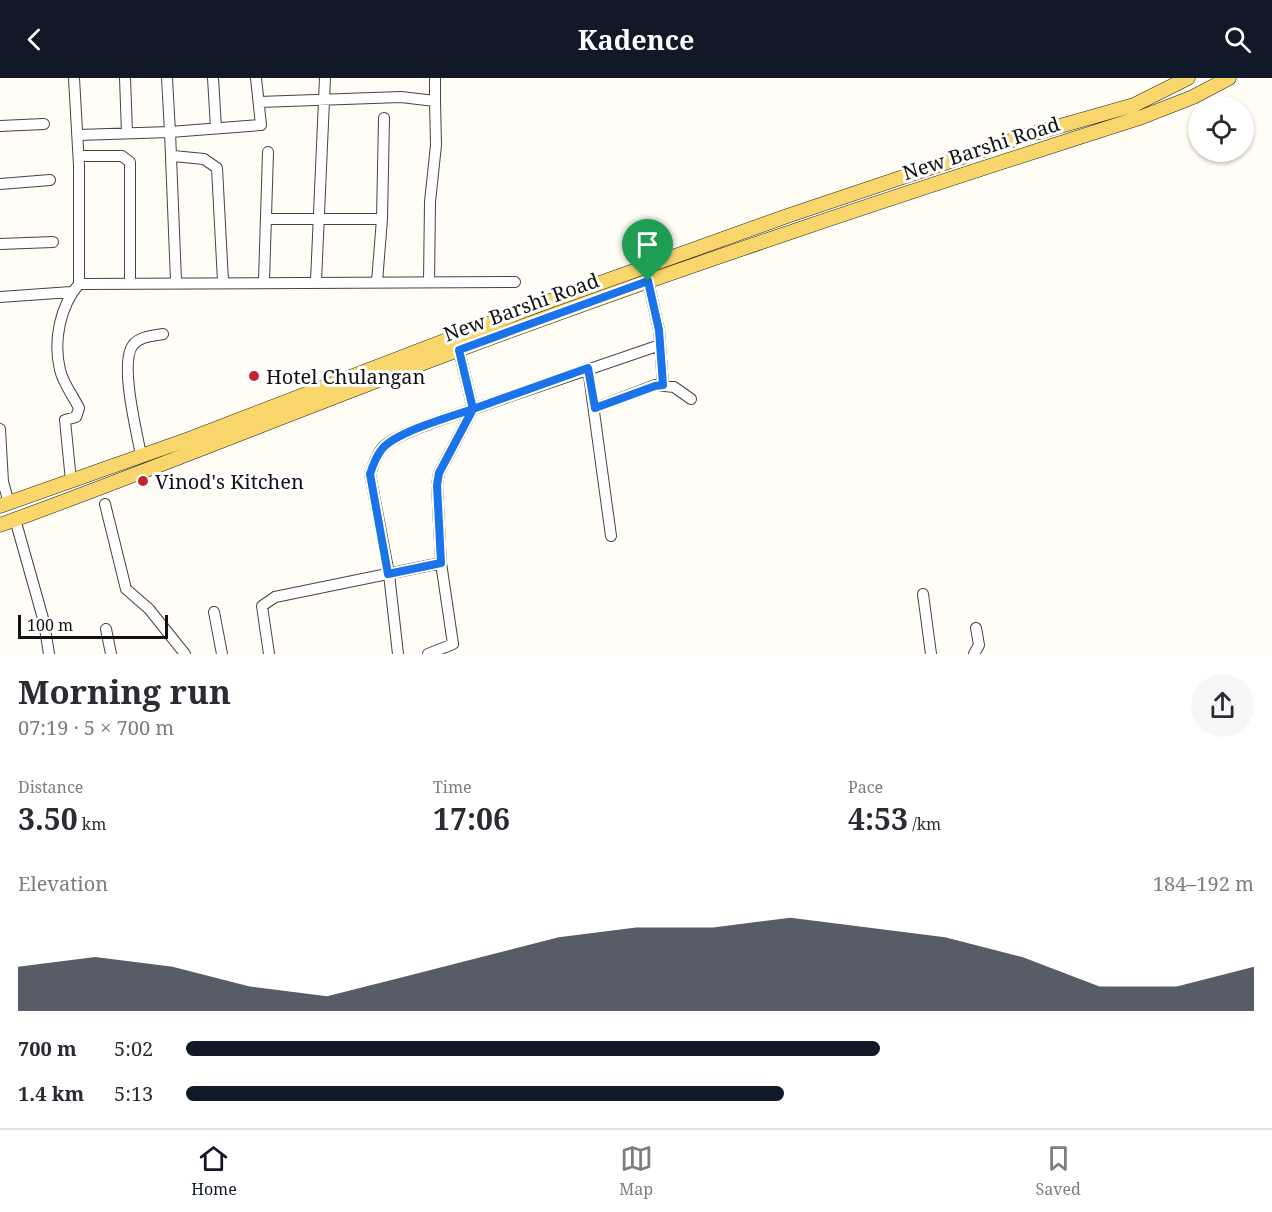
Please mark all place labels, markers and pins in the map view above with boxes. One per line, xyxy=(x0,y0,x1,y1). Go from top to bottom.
pin xyxy=(622,219,673,281)
place label: Hotel Chulangan xyxy=(266,363,426,390)
marker: Hotel Chulangan xyxy=(247,369,261,383)
place label: Vinod's Kitchen xyxy=(155,468,304,495)
marker: Vinod's Kitchen xyxy=(136,474,150,488)

